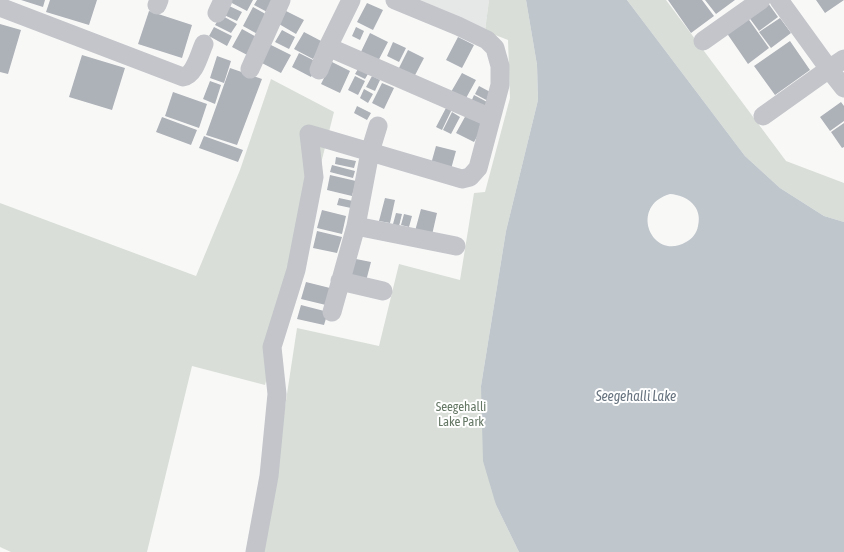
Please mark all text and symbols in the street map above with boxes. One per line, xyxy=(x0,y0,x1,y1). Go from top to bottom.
water label: Seegehalli Lake xyxy=(596,389,676,405)
park label: Seegehalli Lake Park xyxy=(436,399,486,430)

